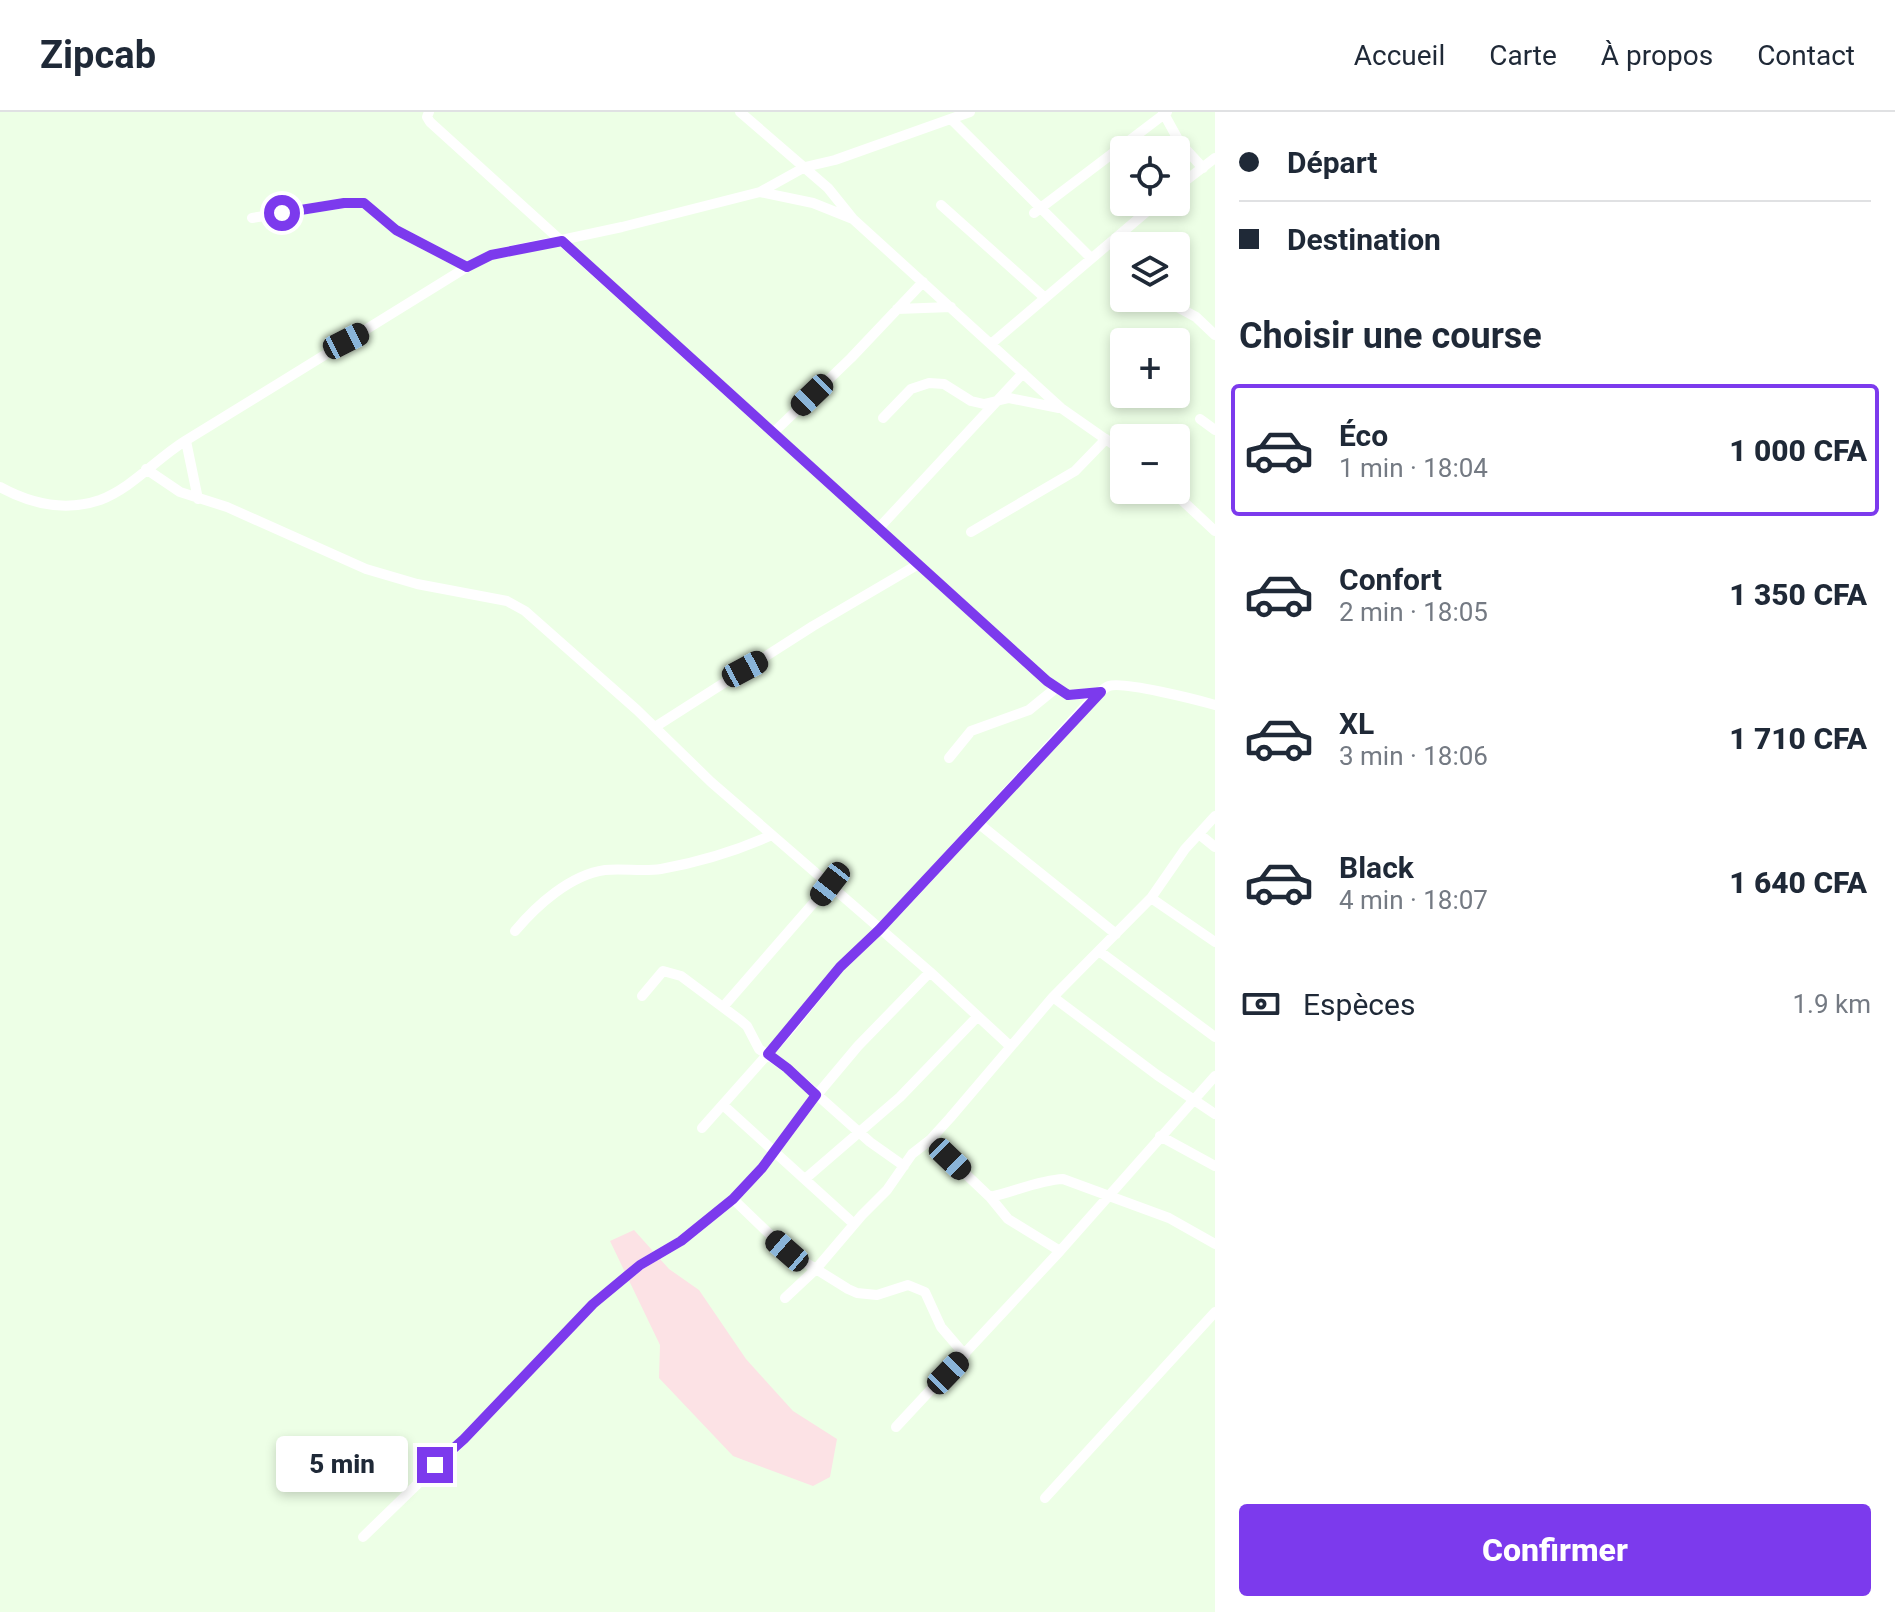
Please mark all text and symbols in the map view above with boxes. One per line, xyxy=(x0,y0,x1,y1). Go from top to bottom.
text: Zipcab xyxy=(40,33,156,77)
text: Accueil xyxy=(1354,39,1445,72)
text: Carte xyxy=(1489,39,1557,72)
text: À propos xyxy=(1601,39,1713,72)
text: Contact xyxy=(1757,39,1855,72)
map controls xyxy=(1110,136,1190,504)
button: locate xyxy=(1110,136,1190,216)
text: Départ xyxy=(1287,145,1378,180)
route start xyxy=(264,195,300,231)
text: Destination xyxy=(1287,222,1441,257)
button: layers xyxy=(1110,232,1190,312)
text: Choisir une course xyxy=(1239,315,1542,357)
car xyxy=(319,319,373,363)
button: + xyxy=(1110,328,1190,408)
car xyxy=(786,370,838,420)
icon: car xyxy=(1243,414,1315,486)
text: Éco xyxy=(1339,418,1388,453)
button: − xyxy=(1110,424,1190,504)
text: 1 000 CFA xyxy=(1729,433,1867,468)
text: 1 min · 18:04 xyxy=(1339,453,1488,483)
icon: car xyxy=(1243,558,1315,630)
text: Confort xyxy=(1339,562,1442,597)
text: 1 350 CFA xyxy=(1729,577,1867,612)
text: 2 min · 18:05 xyxy=(1339,597,1488,627)
car xyxy=(718,647,772,691)
icon: car xyxy=(1243,702,1315,774)
text: XL xyxy=(1339,706,1374,741)
text: 1 710 CFA xyxy=(1729,721,1867,756)
text: 3 min · 18:06 xyxy=(1339,741,1488,771)
icon: car xyxy=(1243,846,1315,918)
text: Black xyxy=(1339,850,1414,885)
car xyxy=(806,858,854,910)
text: 1 640 CFA xyxy=(1729,865,1867,900)
text: 4 min · 18:07 xyxy=(1339,885,1488,915)
icon: cash xyxy=(1239,982,1283,1026)
text: Espèces xyxy=(1303,987,1415,1022)
text: 1.9 km xyxy=(1792,989,1871,1019)
car xyxy=(924,1134,976,1184)
car xyxy=(761,1226,813,1276)
car xyxy=(923,1347,973,1399)
callout: 5 min xyxy=(275,1437,407,1493)
route end xyxy=(417,1447,453,1483)
text: 5 min xyxy=(309,1449,375,1479)
button: Confirmer xyxy=(1239,1504,1871,1596)

